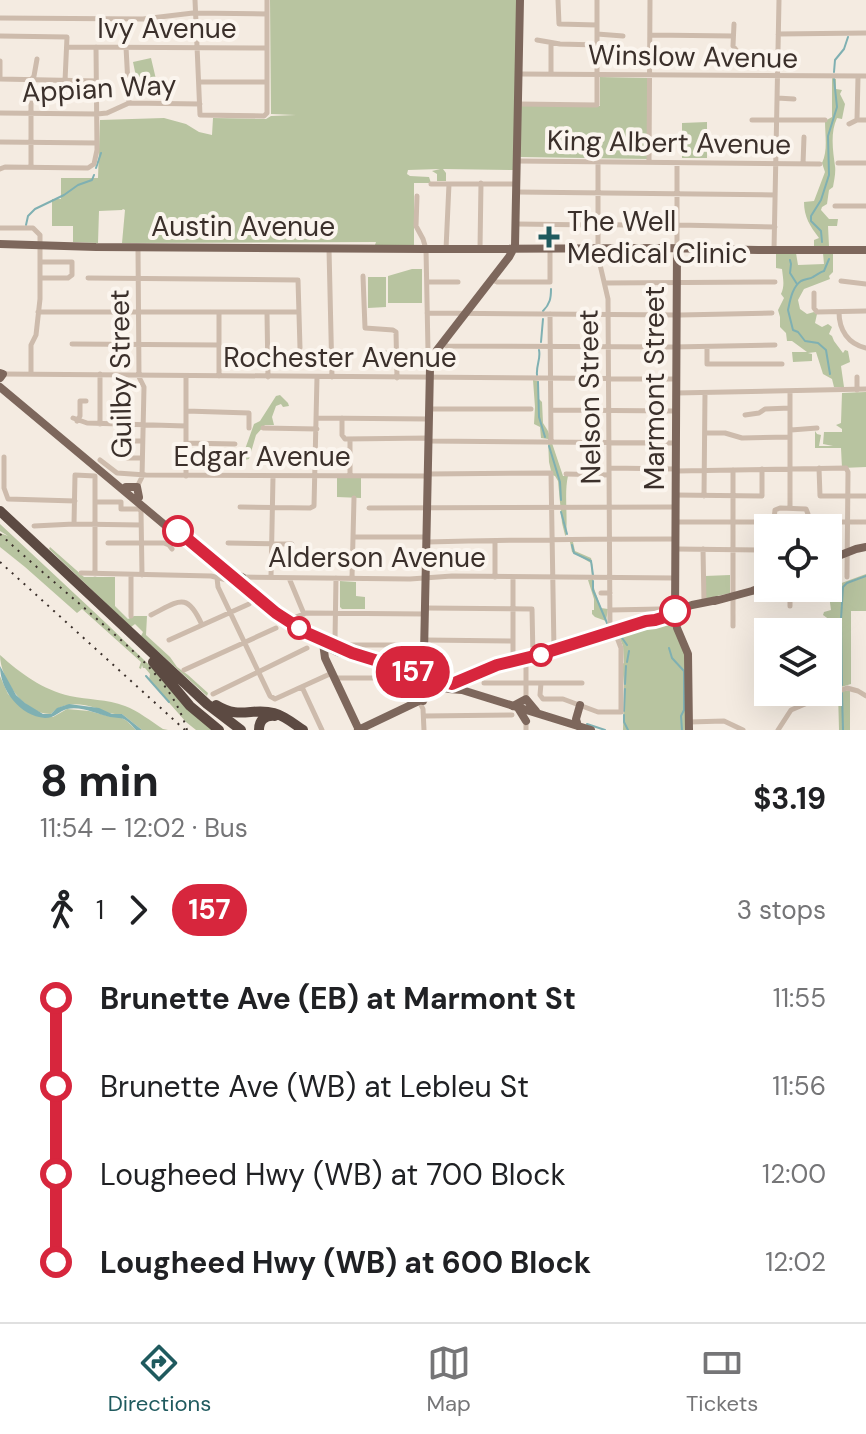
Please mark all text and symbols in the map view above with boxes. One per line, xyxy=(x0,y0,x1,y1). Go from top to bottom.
street label: Ivy Avenue xyxy=(97,10,237,47)
street label: Winslow Avenue xyxy=(588,36,798,77)
street label: Appian Way xyxy=(21,66,178,111)
street label: King Albert Avenue xyxy=(546,122,792,163)
place label: The Well Medical Clinic xyxy=(567,203,748,272)
street label: Austin Avenue xyxy=(151,208,335,245)
marker: The Well Medical Clinic xyxy=(538,226,560,248)
street label: Marmont Street xyxy=(636,286,673,490)
street label: Guilby Street xyxy=(101,289,140,459)
street label: Nelson Street xyxy=(569,309,610,485)
street label: Rochester Avenue xyxy=(223,339,457,376)
street label: Edgar Avenue xyxy=(173,438,351,475)
map controls xyxy=(754,514,842,706)
button: locate xyxy=(754,514,842,602)
unlabelled marker xyxy=(163,516,193,546)
street label: Alderson Avenue xyxy=(268,539,486,576)
unlabelled marker xyxy=(660,596,690,626)
unlabelled marker xyxy=(288,617,310,639)
button: layers xyxy=(754,618,842,706)
unlabelled marker xyxy=(530,644,552,666)
line badge: 157 xyxy=(367,646,459,698)
text: 157 xyxy=(392,653,434,690)
text: 8 min xyxy=(40,752,159,810)
text: $3.19 xyxy=(753,779,826,818)
text: 11:54 – 12:02 · Bus xyxy=(40,811,248,845)
icon: walk xyxy=(40,888,84,932)
icon: forward xyxy=(116,888,160,932)
text: 157 xyxy=(188,891,231,928)
text: 1 xyxy=(96,893,104,927)
text: 3 stops xyxy=(737,893,826,927)
text: Brunette Ave (EB) at Marmont St xyxy=(100,979,576,1018)
text: 11:55 xyxy=(773,981,826,1015)
text: Brunette Ave (WB) at Lebleu St xyxy=(100,1067,529,1106)
text: 11:56 xyxy=(772,1069,826,1103)
text: Lougheed Hwy (WB) at 700 Block xyxy=(100,1155,566,1194)
text: 12:00 xyxy=(762,1157,826,1191)
text: Lougheed Hwy (WB) at 600 Block xyxy=(100,1243,591,1282)
text: 12:02 xyxy=(765,1245,826,1279)
tab: Directions xyxy=(108,1341,211,1418)
tab: Map xyxy=(426,1341,471,1418)
tab: Tickets xyxy=(686,1341,758,1418)

